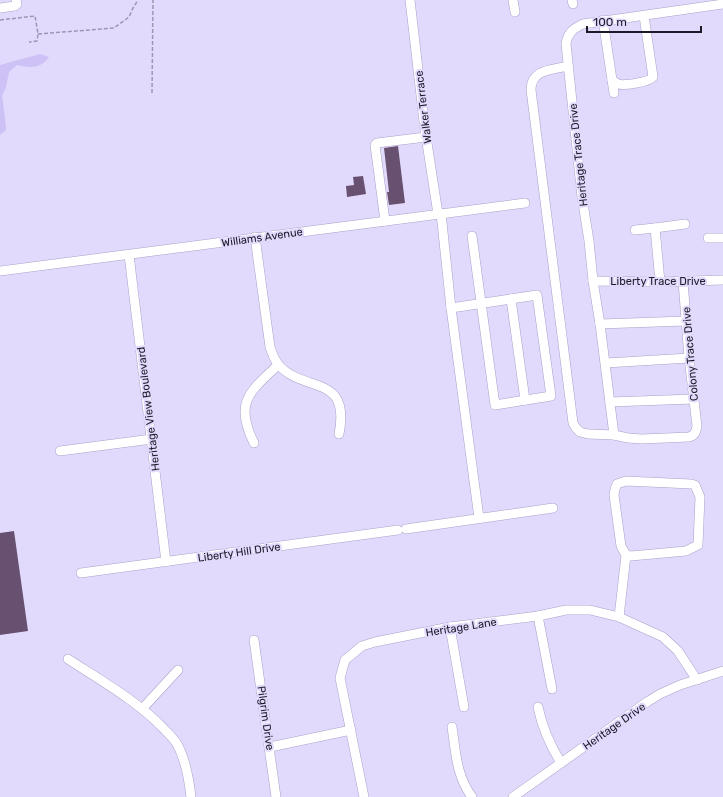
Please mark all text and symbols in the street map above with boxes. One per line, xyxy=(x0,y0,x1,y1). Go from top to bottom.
scale bar xyxy=(587,8,701,34)
text: 100 m xyxy=(593,15,627,29)
street label: Walker Terrace xyxy=(413,70,434,144)
street label: Heritage Trace Drive xyxy=(567,103,590,207)
street label: Williams Avenue xyxy=(221,225,304,250)
street label: Liberty Trace Drive xyxy=(610,275,706,288)
street label: Colony Trace Drive xyxy=(680,306,701,402)
street label: Heritage View Boulevard xyxy=(134,346,163,472)
street label: Liberty Hill Drive xyxy=(197,540,281,565)
street label: Heritage Lane xyxy=(425,615,498,640)
street label: Pilgrim Drive xyxy=(255,685,276,751)
street label: Heritage Drive xyxy=(581,700,648,753)

